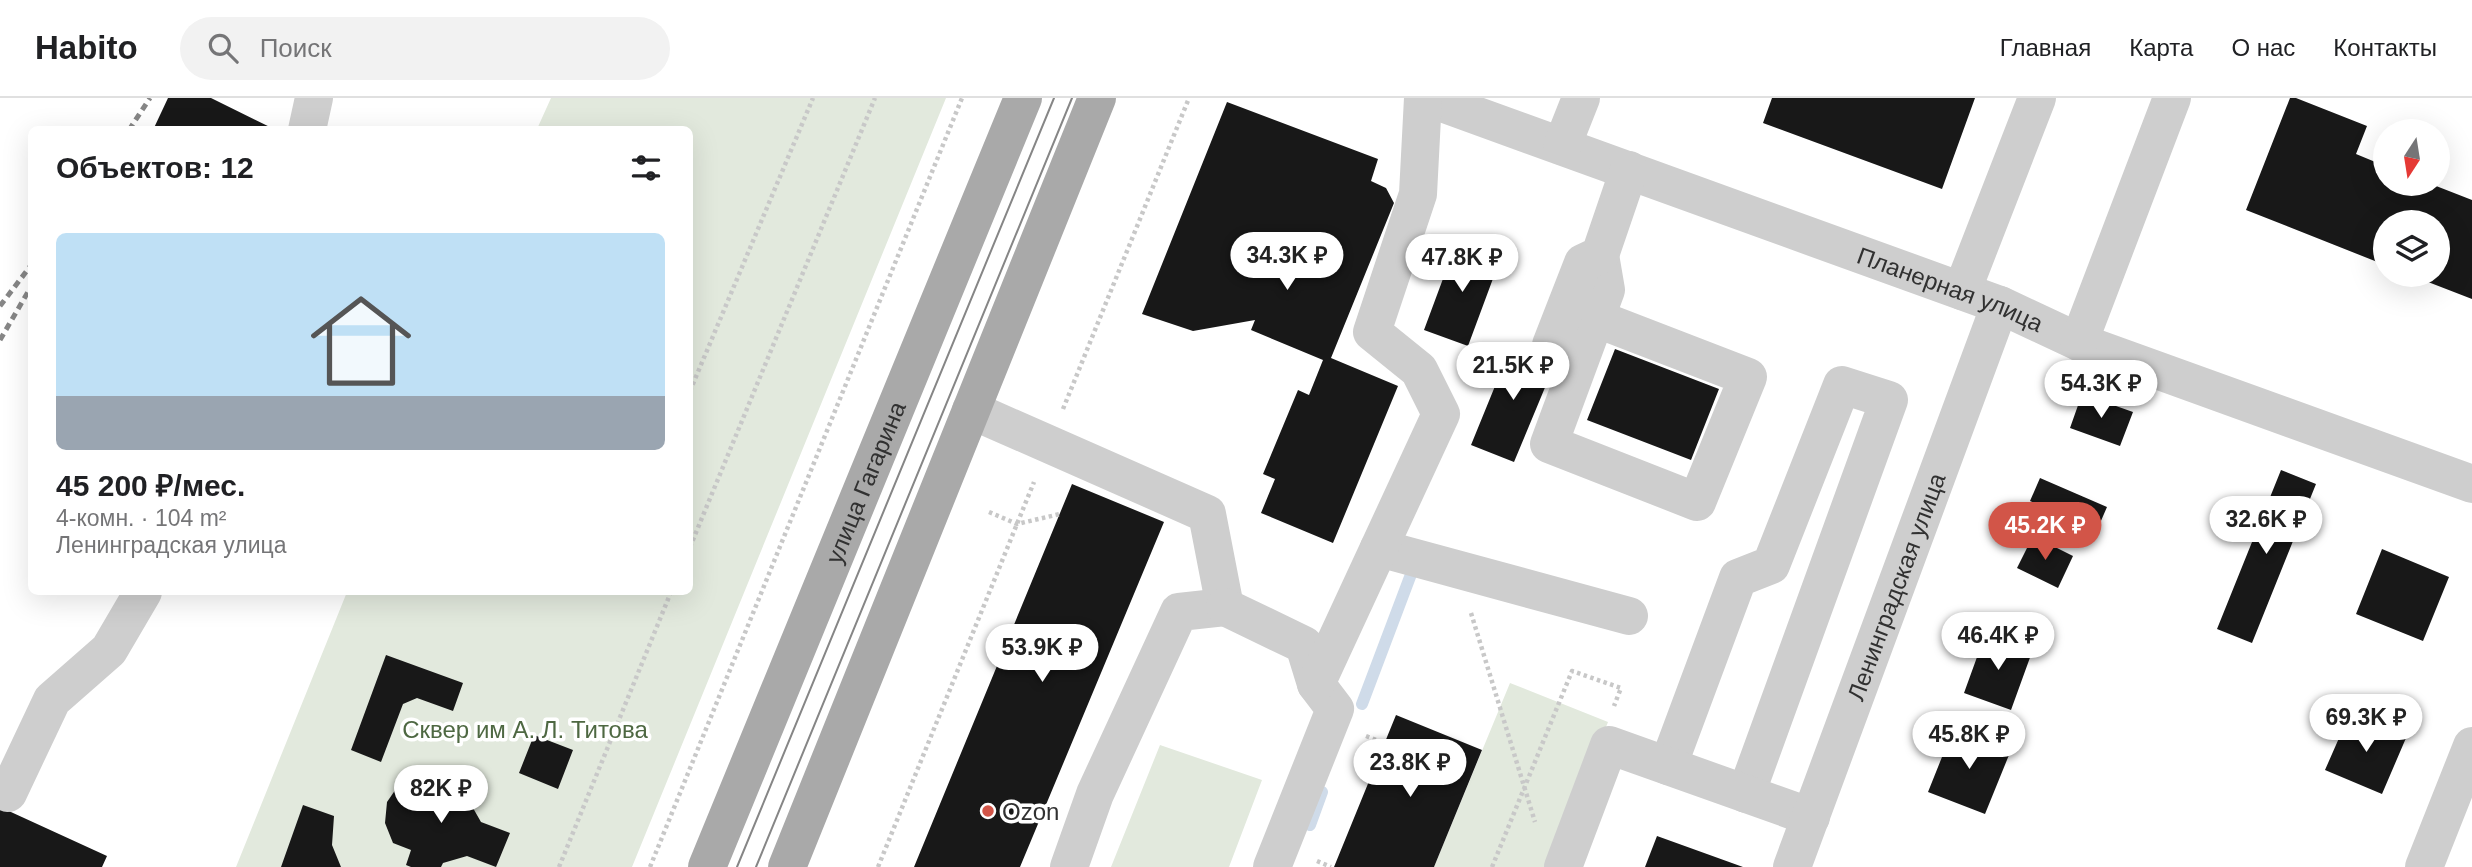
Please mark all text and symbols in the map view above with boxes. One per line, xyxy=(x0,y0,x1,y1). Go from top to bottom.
search box xyxy=(180,17,670,80)
text: Habito xyxy=(35,29,138,66)
icon: search xyxy=(204,29,242,67)
text: Поиск xyxy=(260,33,332,63)
text: Главная xyxy=(2000,34,2091,61)
text: Карта xyxy=(2129,34,2193,61)
text: О нас xyxy=(2231,34,2295,61)
text: Контакты xyxy=(2333,34,2437,61)
north arrow xyxy=(2373,119,2450,196)
map controls xyxy=(2373,119,2450,287)
icon: filters xyxy=(627,149,665,187)
text: Объектов: 12 xyxy=(56,151,254,184)
button: layers xyxy=(2373,210,2450,287)
pin: 34.3K ₽ xyxy=(1222,232,1352,292)
pin: 47.8K ₽ xyxy=(1397,234,1527,294)
street label: Планерная улица xyxy=(1854,241,2048,337)
text: 34.3K ₽ xyxy=(1246,242,1328,268)
text: 47.8K ₽ xyxy=(1421,244,1503,270)
icon: home xyxy=(298,278,424,404)
pin: 21.5K ₽ xyxy=(1448,342,1578,402)
text: 21.5K ₽ xyxy=(1472,352,1554,378)
pin: 54.3K ₽ xyxy=(2036,360,2166,420)
text: 54.3K ₽ xyxy=(2060,370,2142,396)
street label: улица Гагарина xyxy=(820,397,911,567)
street label: Ленинградская улица xyxy=(1841,468,1950,704)
text: 45 200 ₽/мес. xyxy=(56,469,245,502)
pin: 32.6K ₽ xyxy=(2201,496,2331,556)
pin: 45.2K ₽ xyxy=(1980,503,2110,562)
text: 4-комн. · 104 m² xyxy=(56,505,227,531)
text: 32.6K ₽ xyxy=(2225,506,2307,532)
text: 45.2K ₽ xyxy=(2004,512,2086,538)
text: Ленинградская улица xyxy=(56,532,286,558)
pin: 46.4K ₽ xyxy=(1933,612,2063,672)
text: 46.4K ₽ xyxy=(1957,622,2039,648)
pin: 53.9K ₽ xyxy=(977,624,1107,684)
text: 53.9K ₽ xyxy=(1001,634,1083,660)
pin: 69.3K ₽ xyxy=(2301,694,2431,754)
text: 69.3K ₽ xyxy=(2325,704,2407,730)
pin: 45.8K ₽ xyxy=(1904,712,2034,771)
park label: Сквер им А. Л. Титова xyxy=(402,716,648,743)
text: 45.8K ₽ xyxy=(1928,721,2010,747)
pin: 23.8K ₽ xyxy=(1345,740,1475,799)
text: 23.8K ₽ xyxy=(1369,749,1451,775)
pin: 82K ₽ xyxy=(392,766,490,825)
text: 82K ₽ xyxy=(410,775,472,801)
place label: Ozon xyxy=(1002,798,1059,825)
marker: Ozon xyxy=(980,803,996,819)

